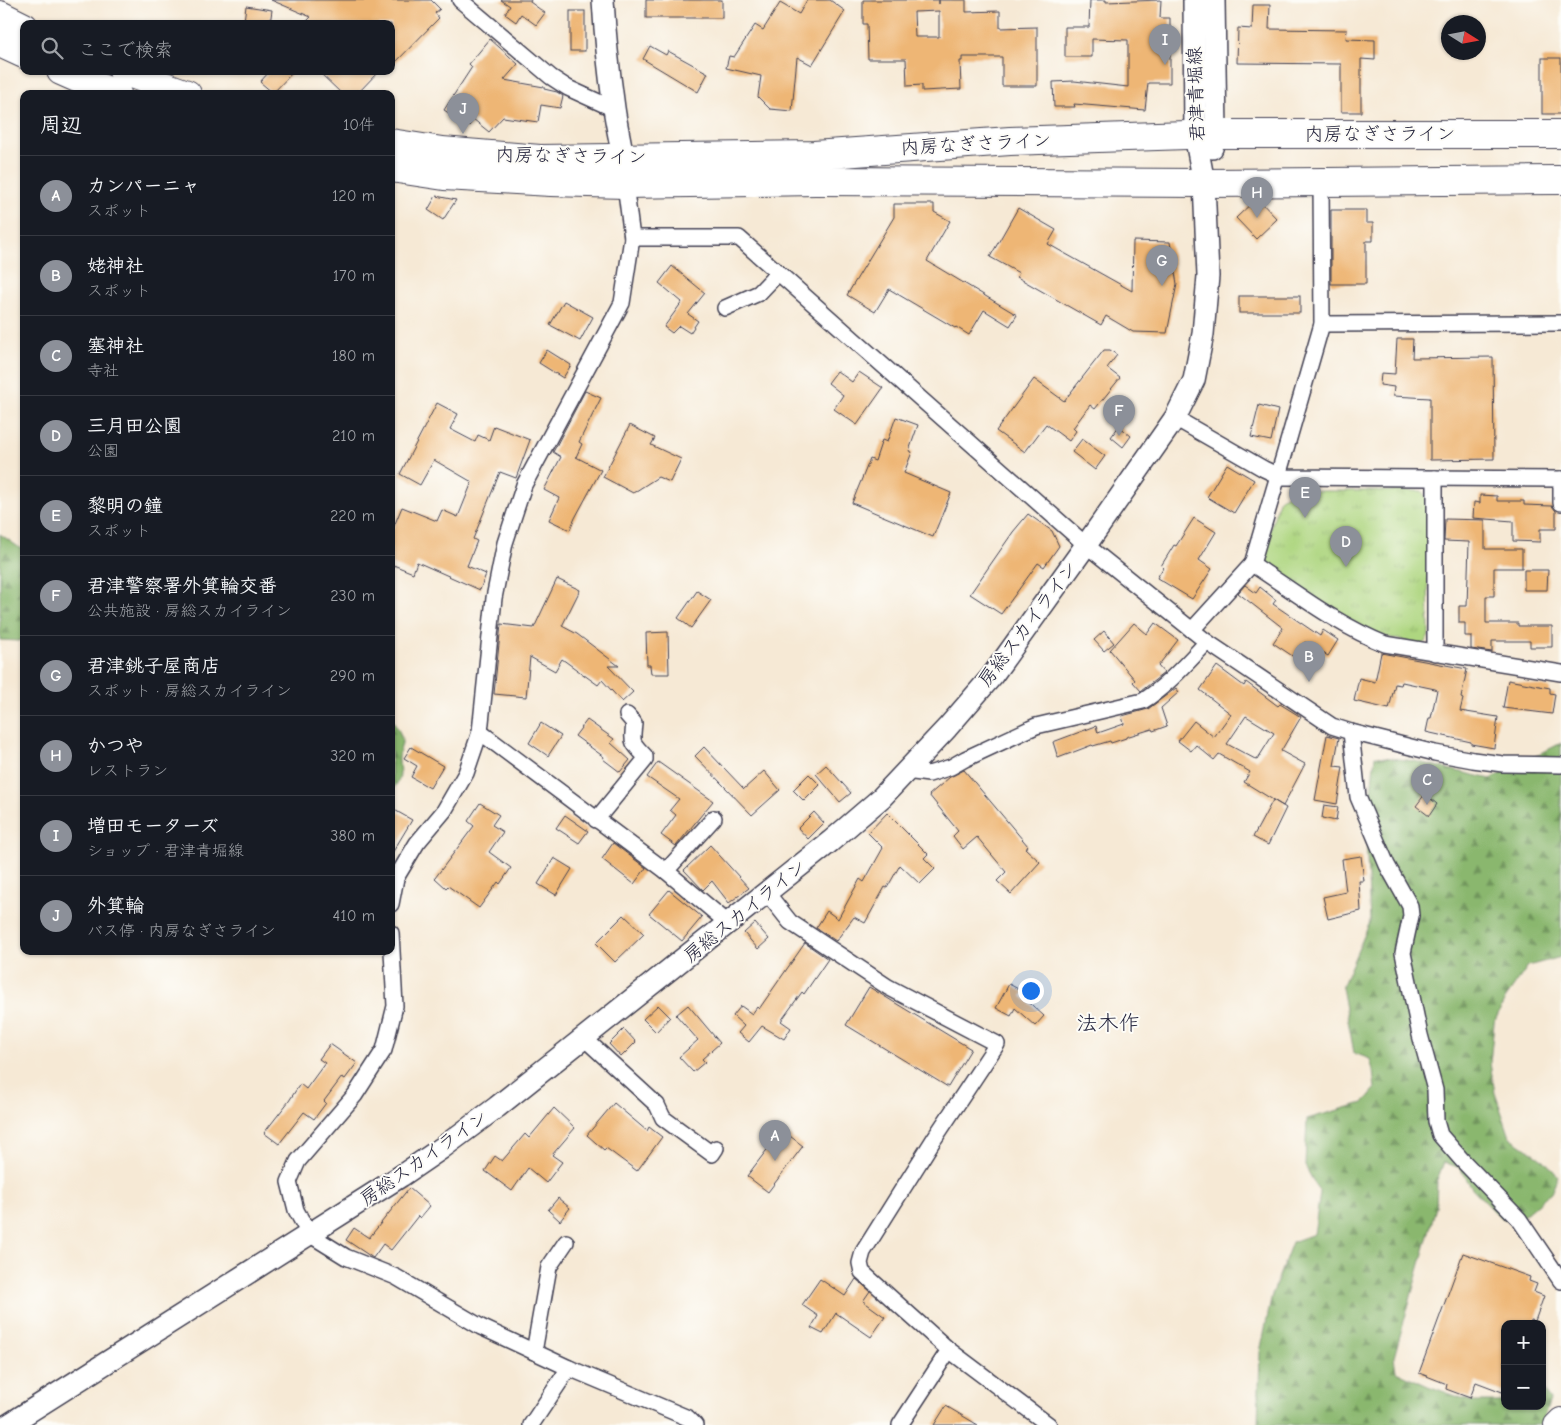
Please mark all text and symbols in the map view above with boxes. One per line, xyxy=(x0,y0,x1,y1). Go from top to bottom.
north arrow xyxy=(1441,15,1486,60)
search box xyxy=(20,20,395,75)
pin: I xyxy=(1149,24,1181,65)
icon: search xyxy=(38,34,66,62)
text: ここで検索 xyxy=(78,39,173,61)
street label: 君津青堀線 xyxy=(1183,46,1209,142)
pin: J xyxy=(447,93,479,134)
text: 周辺 xyxy=(40,113,82,137)
text: 10件 xyxy=(343,116,375,134)
street label: 内房なぎさライン xyxy=(1304,123,1456,145)
street label: 内房なぎさライン xyxy=(900,129,1052,159)
street label: 内房なぎさライン xyxy=(495,144,647,168)
text: カンパーニャ xyxy=(87,175,200,197)
pin: H xyxy=(1241,177,1273,218)
text: A xyxy=(52,187,60,205)
text: 120 m xyxy=(332,187,375,205)
text: スポット xyxy=(87,202,151,220)
pin: G xyxy=(1146,245,1178,286)
text: 姥神社 xyxy=(87,255,144,277)
text: B xyxy=(51,267,61,285)
text: 170 m xyxy=(333,267,375,285)
text: スポット xyxy=(87,282,151,300)
text: 塞神社 xyxy=(87,335,144,357)
text: C xyxy=(51,347,61,365)
text: 180 m xyxy=(332,347,375,365)
text: 寺社 xyxy=(87,362,119,380)
pin: F xyxy=(1103,395,1135,436)
text: 三月田公園 xyxy=(87,415,182,437)
text: D xyxy=(51,427,61,445)
text: 210 m xyxy=(332,427,375,445)
text: 公園 xyxy=(87,442,119,460)
pin: E xyxy=(1289,477,1321,518)
text: 黎明の鐘 xyxy=(87,495,163,517)
text: E xyxy=(51,507,61,525)
text: 220 m xyxy=(330,507,375,525)
text: スポット xyxy=(87,522,151,540)
pin: D xyxy=(1330,526,1362,567)
street label: 房総スカイライン xyxy=(974,557,1082,691)
text: 君津警察署外箕輪交番 xyxy=(87,575,277,597)
text: F xyxy=(51,587,61,605)
text: 230 m xyxy=(330,587,375,605)
text: 公共施設 · 房総スカイライン xyxy=(87,602,292,620)
pin: B xyxy=(1293,641,1325,682)
text: 君津銚子屋商店 xyxy=(87,655,220,677)
text: G xyxy=(50,667,62,685)
text: 290 m xyxy=(330,667,375,685)
text: スポット · 房総スカイライン xyxy=(87,682,292,700)
text: かつや xyxy=(87,735,144,757)
text: H xyxy=(50,747,62,765)
text: 320 m xyxy=(330,747,375,765)
text: レストラン xyxy=(87,762,168,780)
pin: C xyxy=(1411,764,1443,805)
text: 増田モーターズ xyxy=(87,815,218,837)
text: I xyxy=(53,827,59,845)
text: 380 m xyxy=(330,827,375,845)
text: ショップ · 君津青堀線 xyxy=(87,842,244,860)
street label: 房総スカイライン xyxy=(679,855,811,967)
text: 外箕輪 xyxy=(87,895,144,917)
text: J xyxy=(52,907,60,925)
text: 410 m xyxy=(333,907,375,925)
text: バス停 · 内房なぎさライン xyxy=(87,922,276,940)
your location xyxy=(1018,978,1044,1004)
district label: 法木作 xyxy=(1077,1011,1140,1035)
street label: 房総スカイライン xyxy=(356,1106,492,1210)
pin: A xyxy=(759,1120,791,1161)
map controls xyxy=(1501,1320,1546,1410)
button: + xyxy=(1501,1320,1546,1365)
button: − xyxy=(1501,1365,1546,1410)

